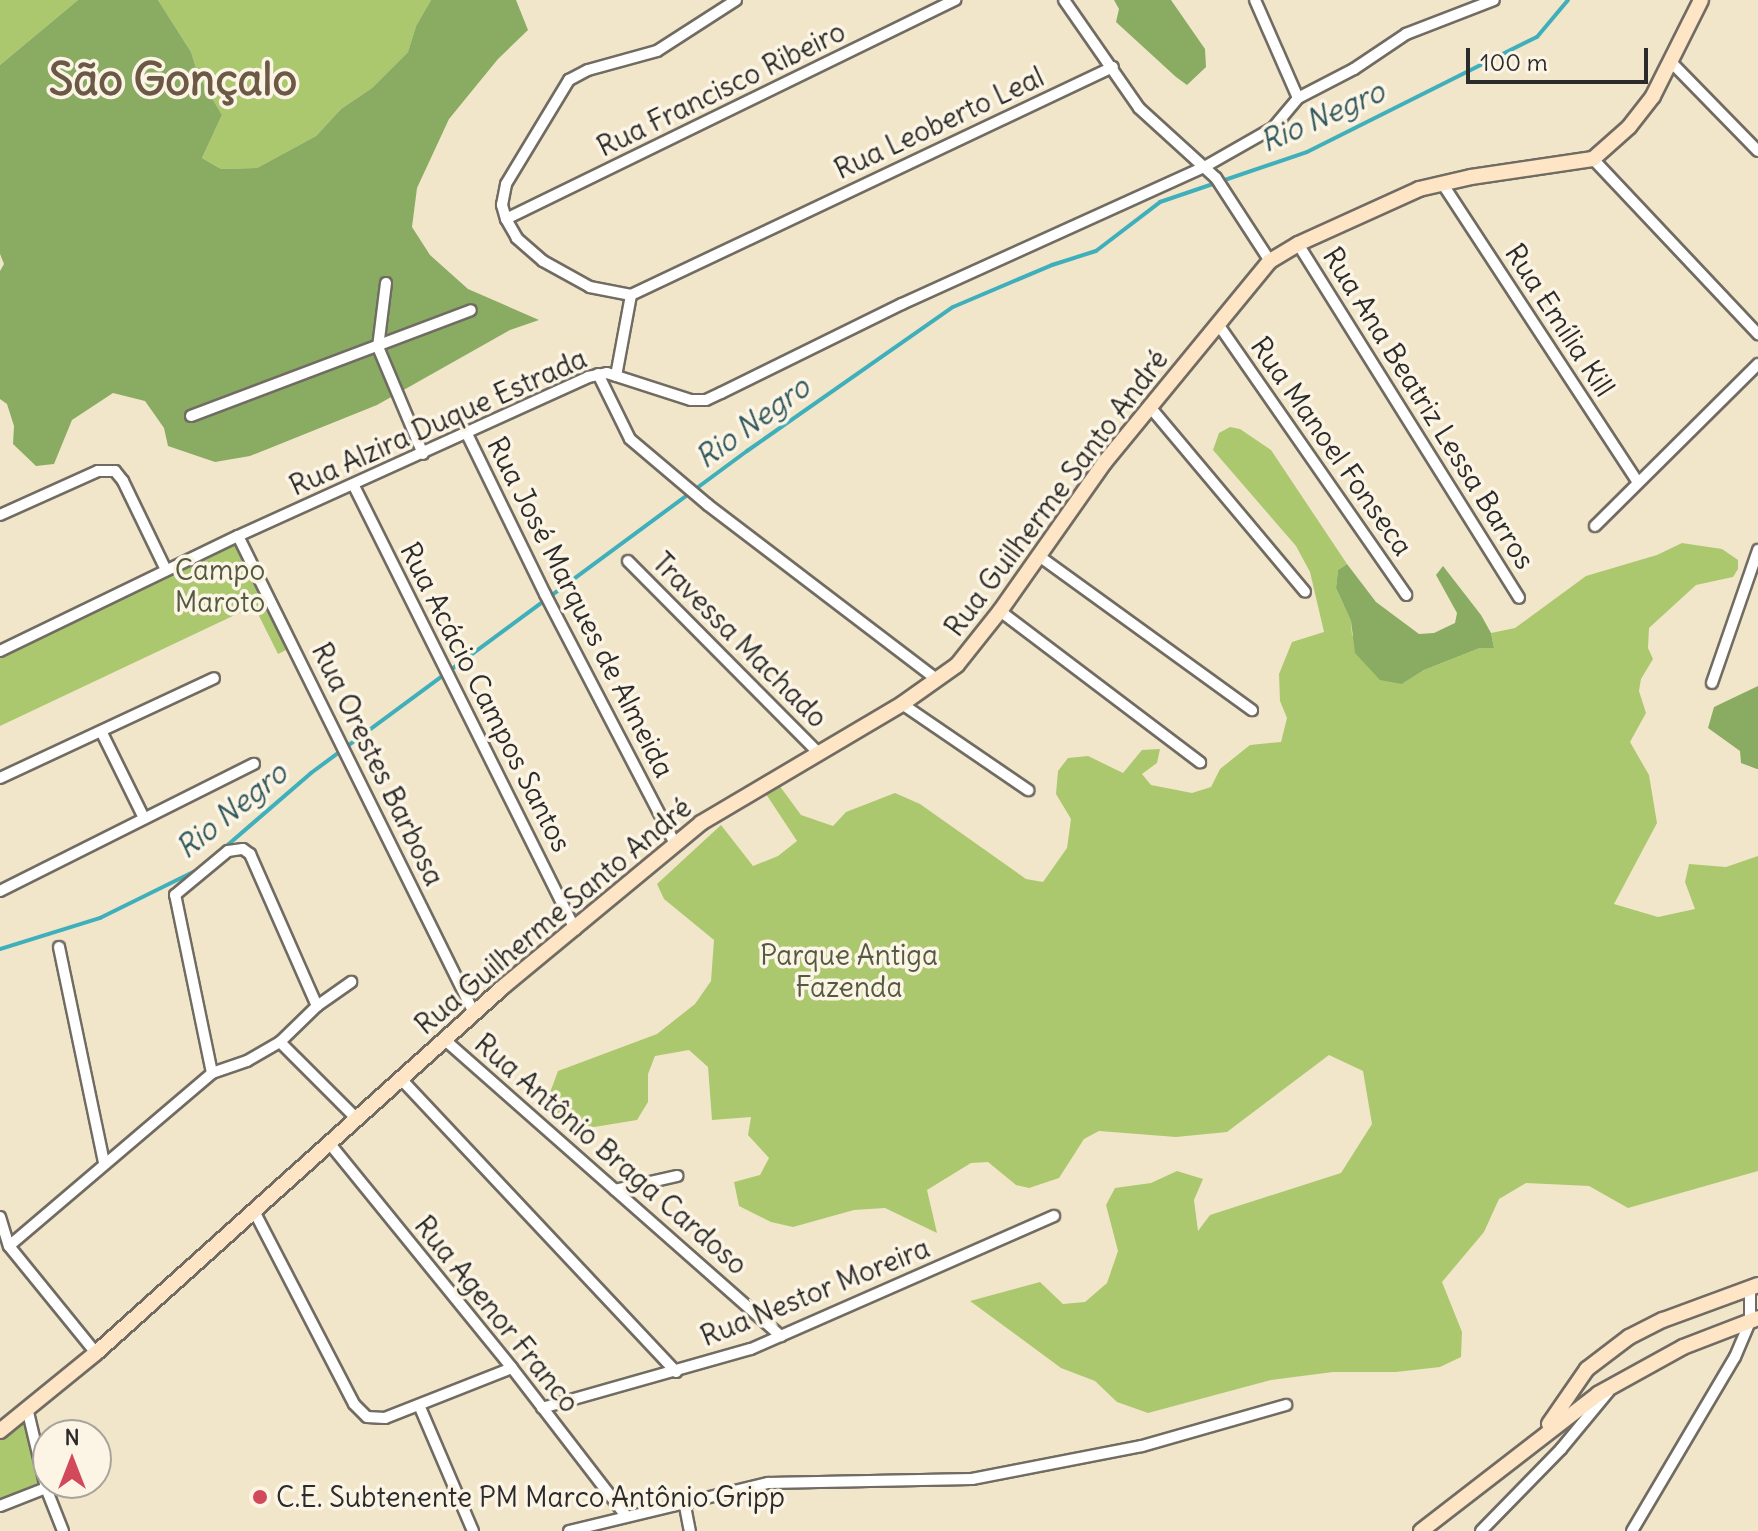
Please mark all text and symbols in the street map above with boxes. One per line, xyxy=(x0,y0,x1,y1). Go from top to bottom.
street label: Rua Francisco Ribeiro xyxy=(591,14,851,164)
scale bar xyxy=(1470,32,1652,82)
text: 100 m xyxy=(1480,47,1548,77)
district label: São Gonçalo xyxy=(49,54,297,106)
street label: Rua Leoberto Leal xyxy=(829,60,1049,186)
water label: Rio Negro xyxy=(1254,73,1390,159)
street label: Rua Emília Kill xyxy=(1498,237,1622,403)
street label: Rua Ana Beatriz Lessa Barros xyxy=(1316,241,1542,575)
street label: Rua Manoel Fonseca xyxy=(1244,330,1420,562)
street label: Rua Alzira Duque Estrada xyxy=(284,341,592,503)
street label: Rua Guilherme Santo André xyxy=(937,343,1175,643)
water label: Rio Negro xyxy=(688,369,816,475)
street label: Rua José Marques de Almeida xyxy=(480,431,682,783)
street label: Rua Acácio Campos Santos xyxy=(393,537,579,857)
street label: Travessa Machado xyxy=(646,546,834,734)
park label: Campo Maroto xyxy=(175,553,265,619)
street label: Rua Orestes Barbosa xyxy=(305,637,451,891)
water label: Rio Negro xyxy=(168,754,294,866)
street label: Rua Guilherme Santo André xyxy=(408,791,698,1041)
park label: Parque Antiga Fazenda xyxy=(760,938,938,1004)
street label: Rua Antônio Braga Cardoso xyxy=(468,1026,754,1282)
street label: Rua Agenor Franco xyxy=(407,1209,587,1419)
street label: Rua Nestor Moreira xyxy=(696,1231,934,1353)
north arrow xyxy=(32,1419,112,1499)
text: N xyxy=(64,1423,80,1451)
place label: C.E. Subtenente PM Marco Antônio Gripp xyxy=(276,1480,785,1514)
marker: C.E. Subtenente PM Marco Antônio Gripp xyxy=(251,1488,269,1506)

